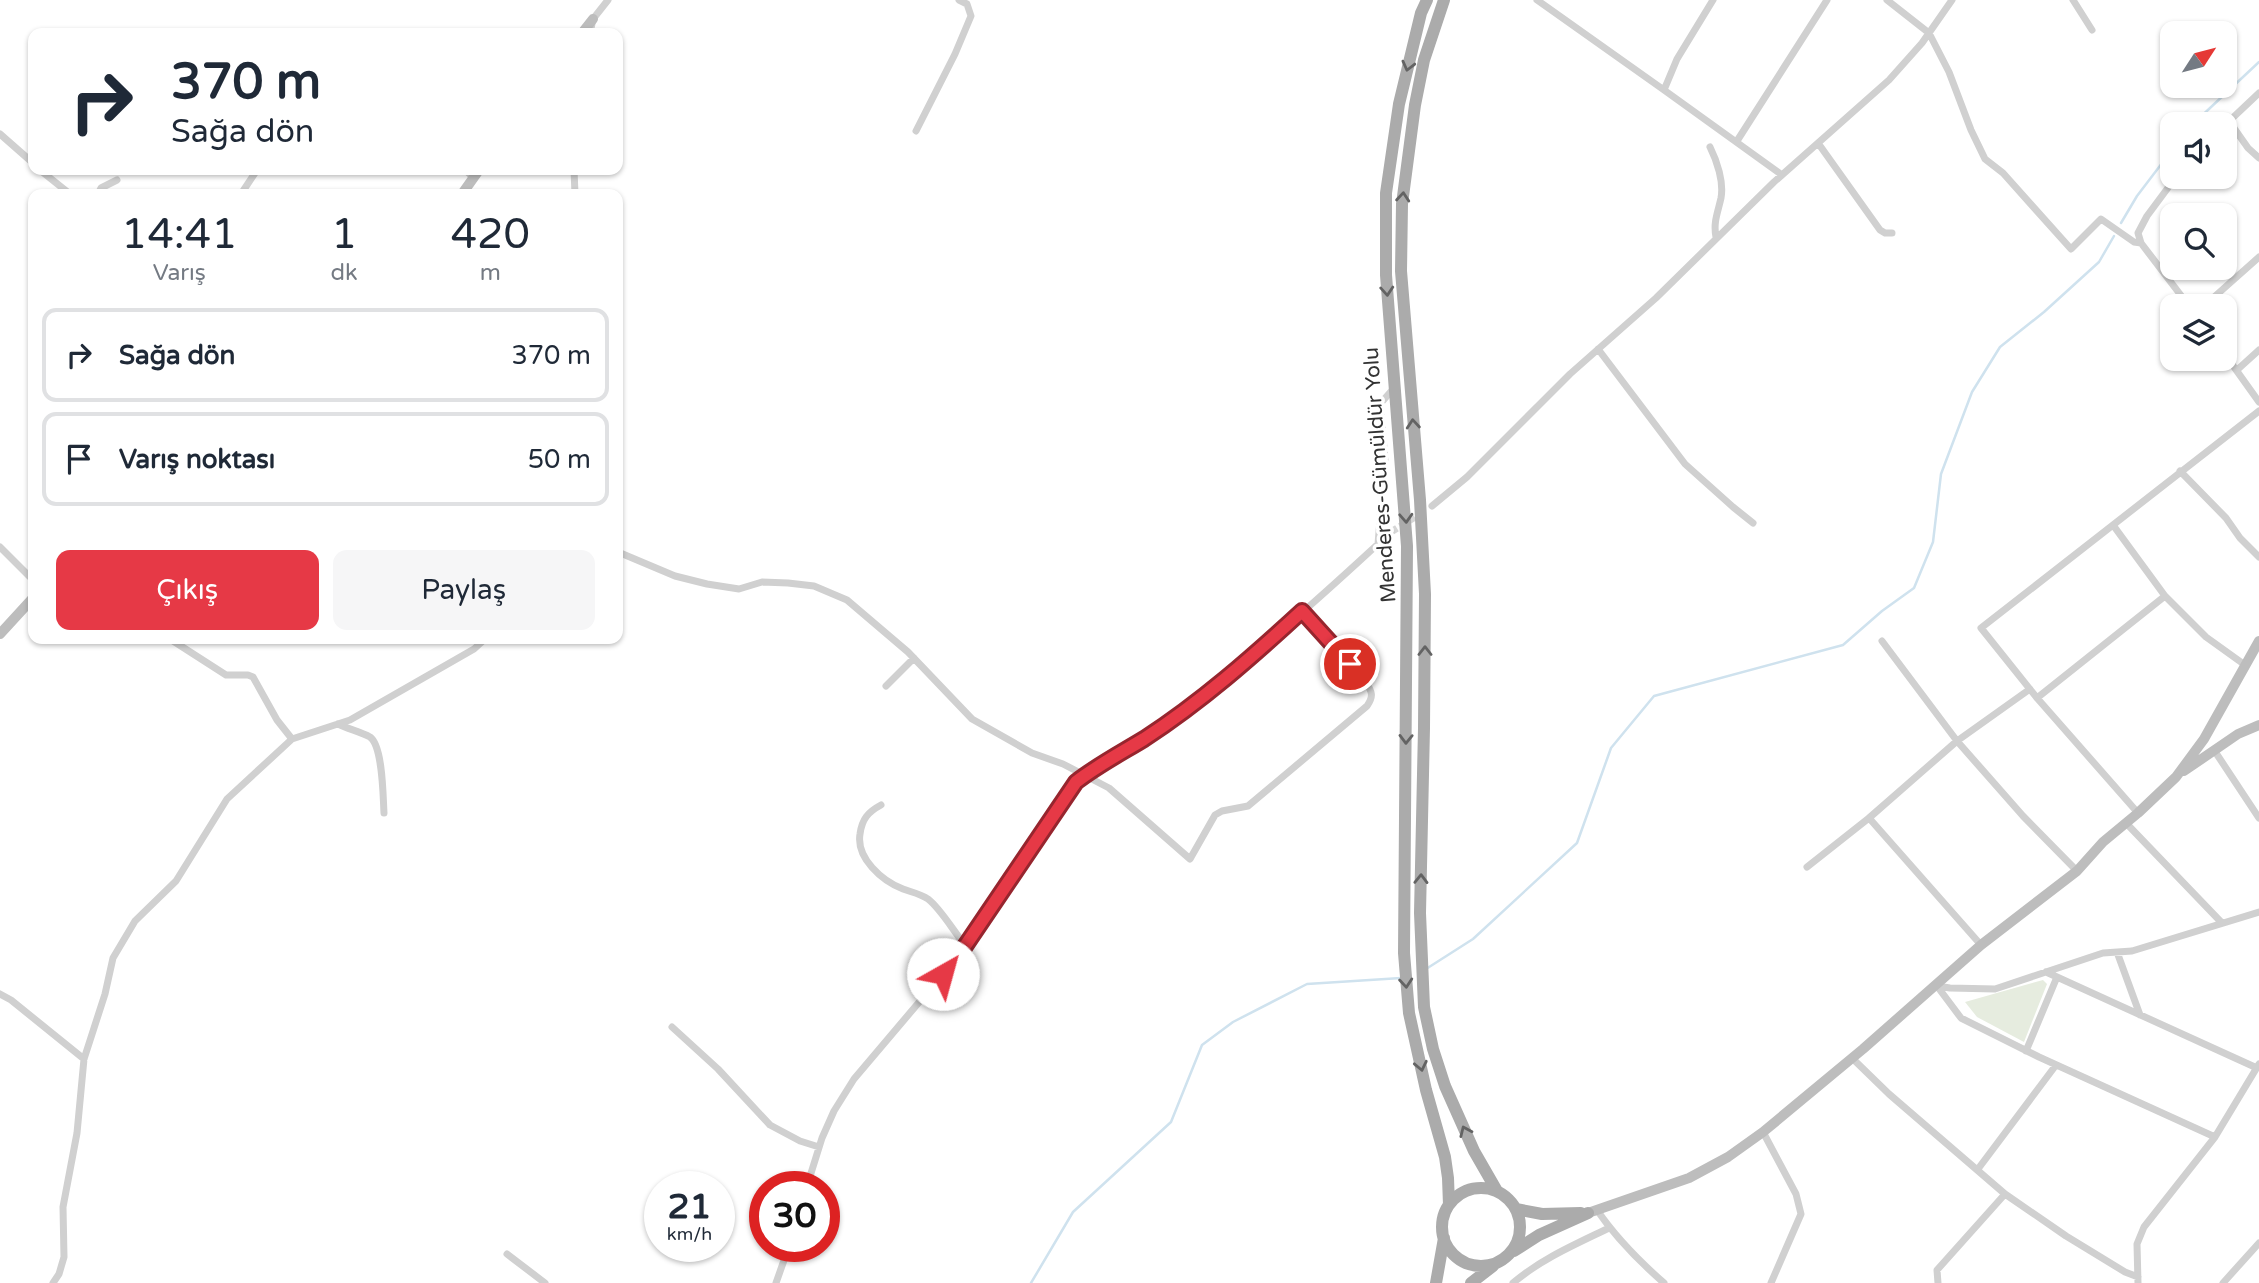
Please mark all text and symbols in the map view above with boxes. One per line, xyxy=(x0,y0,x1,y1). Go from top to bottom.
north arrow xyxy=(2160,21,2236,98)
map controls xyxy=(2160,21,2237,371)
text: 370 m xyxy=(171,53,321,112)
icon: right xyxy=(56,56,147,147)
one-way arrow xyxy=(1402,60,1417,72)
button: sound xyxy=(2160,112,2237,189)
text: Sağa dön xyxy=(171,113,314,151)
one-way arrow xyxy=(1396,192,1411,203)
button: search xyxy=(2160,203,2237,280)
text: 14:41 xyxy=(121,209,238,260)
text: 1 xyxy=(331,209,357,260)
text: 420 xyxy=(451,209,530,260)
text: Varış xyxy=(153,259,206,287)
text: dk xyxy=(331,259,358,287)
text: m xyxy=(480,259,501,287)
one-way arrow xyxy=(1379,286,1394,297)
button: layers xyxy=(2160,294,2237,371)
icon: right xyxy=(60,336,98,374)
text: Sağa dön xyxy=(119,340,235,371)
text: 370 m xyxy=(511,340,591,371)
street label: Menderes-Gümüldür Yolu xyxy=(1359,346,1401,604)
one-way arrow xyxy=(1406,419,1421,430)
icon: arrive xyxy=(60,440,98,478)
text: Varış noktası xyxy=(119,444,275,475)
text: 50 m xyxy=(528,444,591,475)
one-way arrow xyxy=(1398,512,1413,523)
button: Çıkış xyxy=(56,550,319,630)
button: Paylaş xyxy=(333,550,595,630)
pin xyxy=(1320,634,1380,694)
icon: arrive xyxy=(1331,645,1369,683)
one-way arrow xyxy=(1417,646,1433,656)
one-way arrow xyxy=(1398,734,1414,745)
one-way arrow xyxy=(1413,873,1428,884)
position arrow xyxy=(906,937,980,1011)
one-way arrow xyxy=(1398,978,1413,989)
one-way arrow xyxy=(1412,1060,1427,1072)
one-way arrow xyxy=(1459,1126,1473,1139)
speed limit sign: 30 xyxy=(749,1171,840,1262)
text: 21 xyxy=(668,1186,711,1228)
text: km/h xyxy=(667,1223,712,1245)

